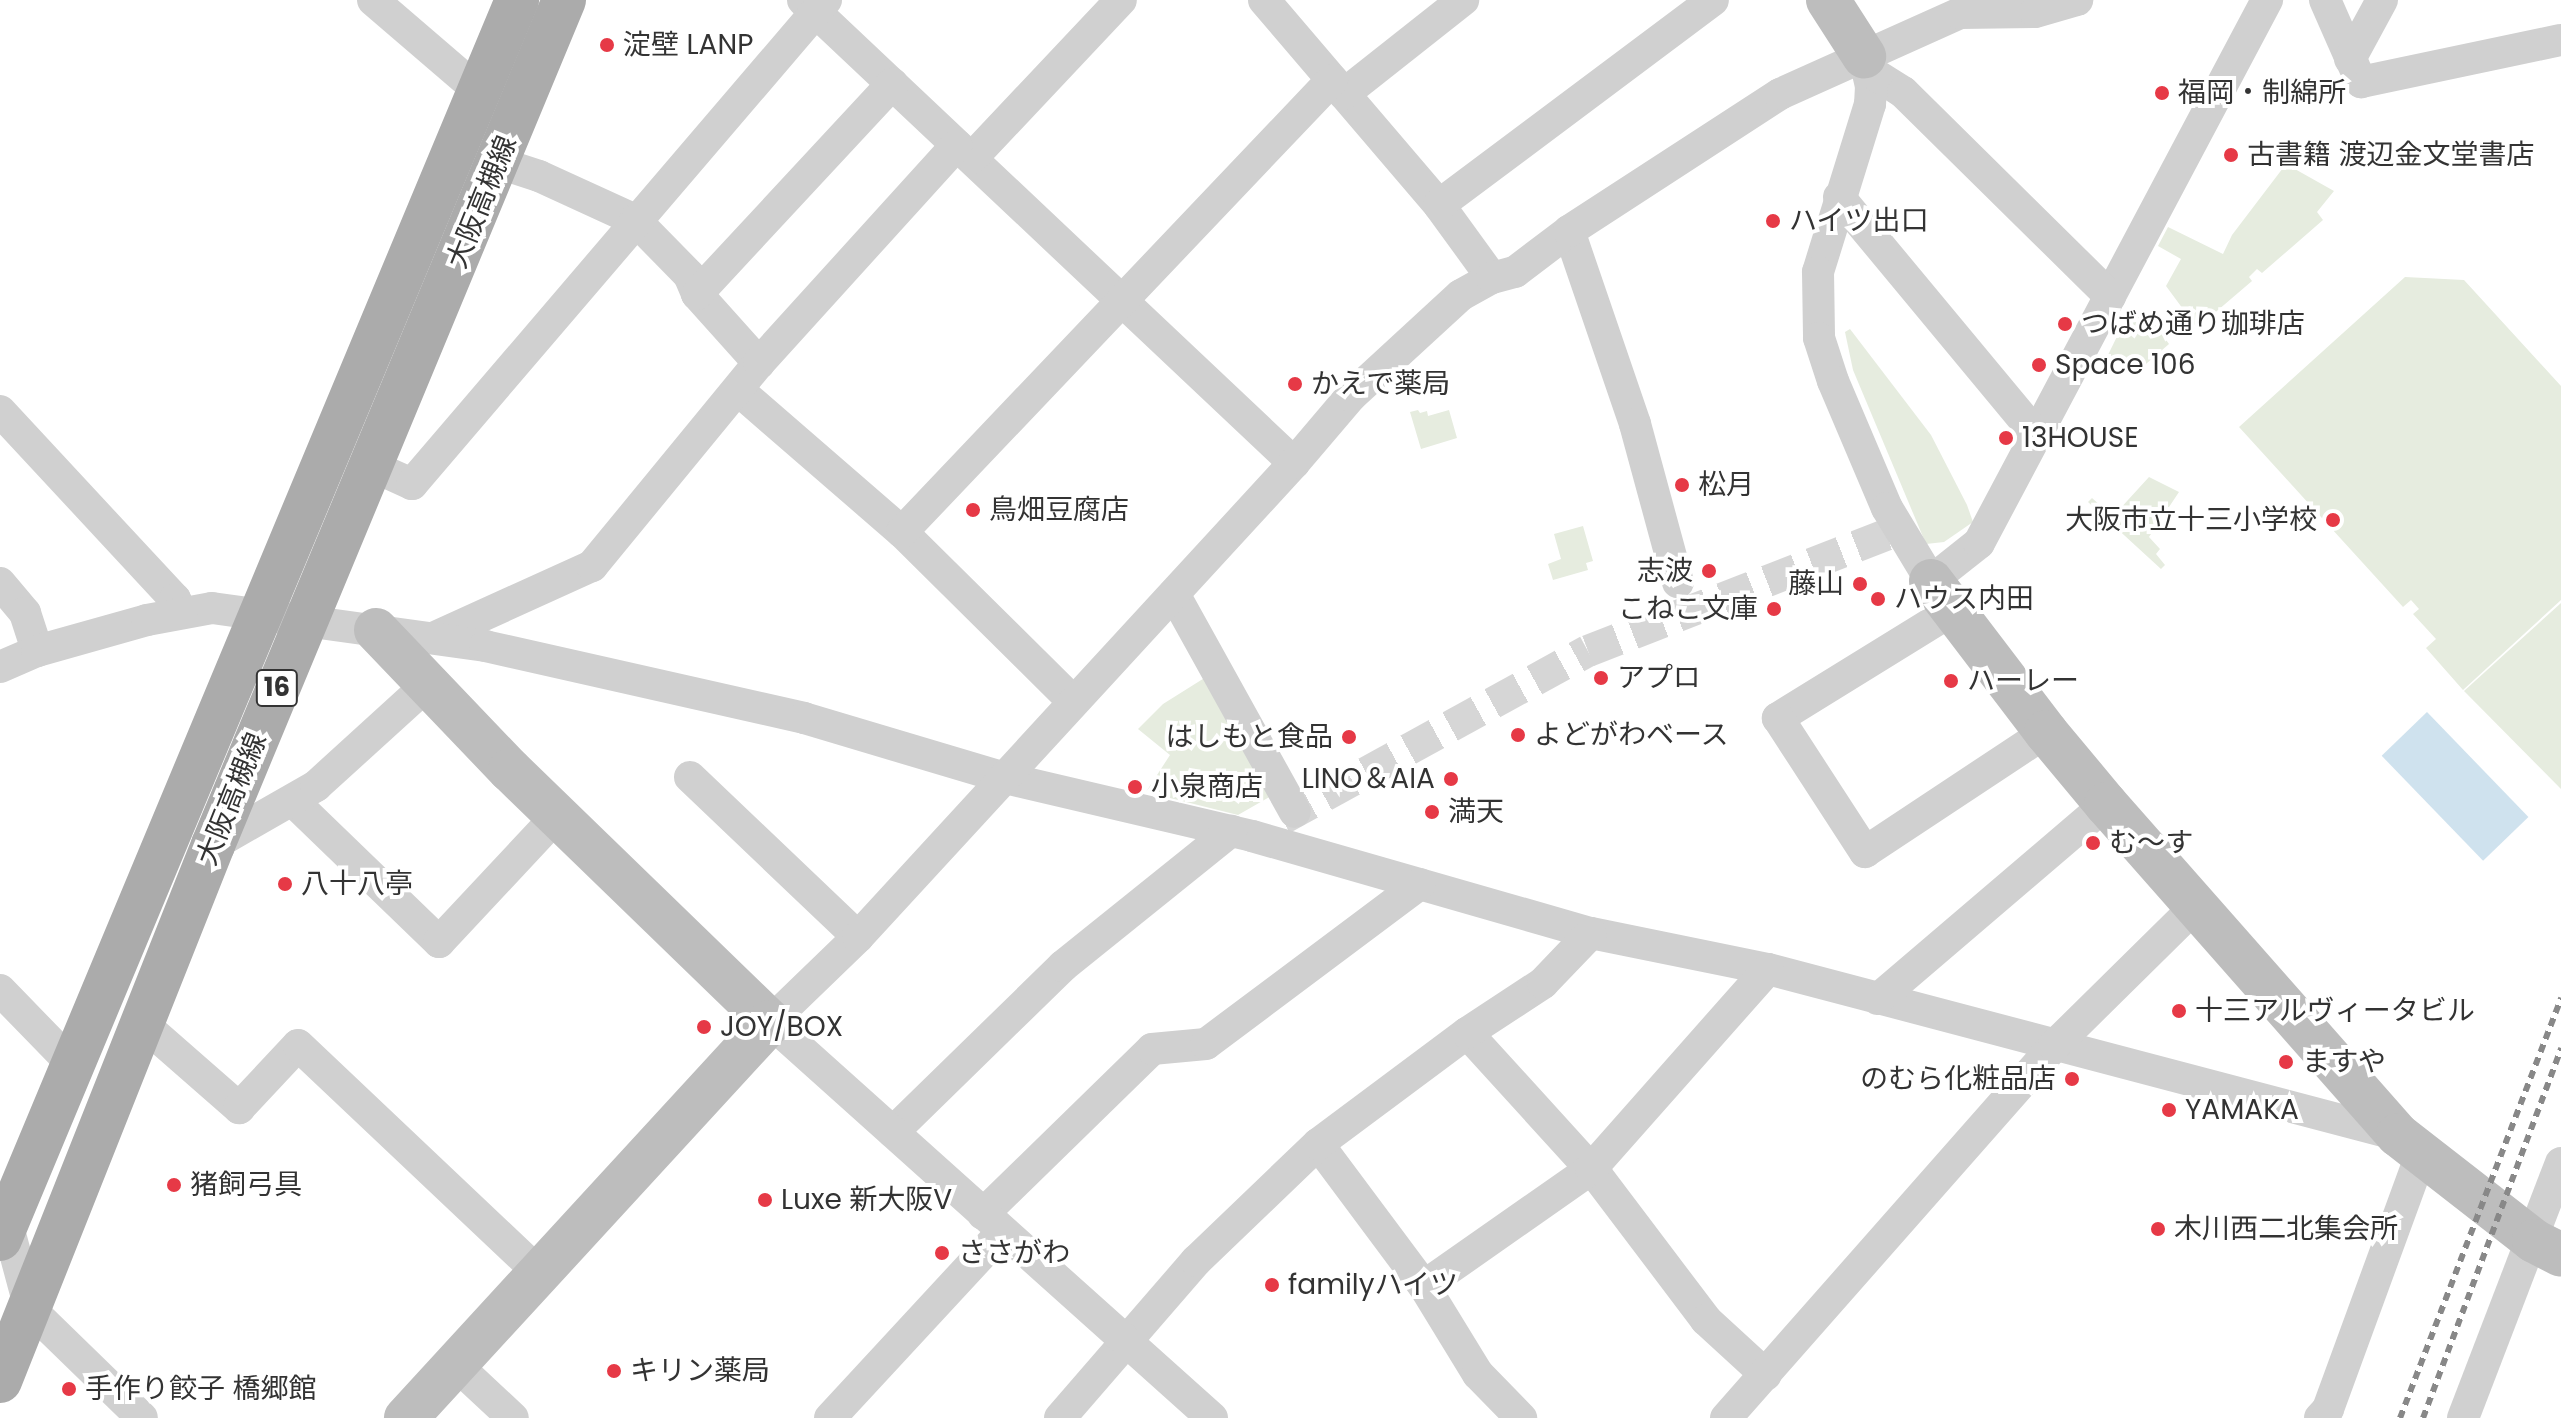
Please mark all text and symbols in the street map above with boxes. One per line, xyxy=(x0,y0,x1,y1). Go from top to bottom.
place label: 淀壁 LANP xyxy=(623,28,753,62)
marker: 淀壁 LANP xyxy=(598,36,616,54)
place label: 福岡・制綿所 xyxy=(2178,76,2346,110)
marker: 福岡・制綿所 xyxy=(2153,84,2171,102)
street label: 大阪高槻線 xyxy=(440,131,524,273)
place label: 古書籍 渡辺金文堂書店 xyxy=(2247,138,2534,172)
marker: 古書籍 渡辺金文堂書店 xyxy=(2222,146,2240,164)
place label: ハイツ出口 xyxy=(1789,204,1929,238)
marker: ハイツ出口 xyxy=(1764,212,1782,230)
place label: つばめ通り珈琲店 xyxy=(2081,307,2305,341)
marker: つばめ通り珈琲店 xyxy=(2056,315,2074,333)
place label: Space 106 xyxy=(2055,348,2195,382)
marker: Space 106 xyxy=(2030,356,2048,374)
place label: かえで薬局 xyxy=(1311,367,1451,401)
marker: かえで薬局 xyxy=(1286,375,1304,393)
place label: 13HOUSE xyxy=(2022,421,2139,455)
marker: 13HOUSE xyxy=(1997,429,2015,447)
place label: 松月 xyxy=(1698,468,1754,502)
marker: 松月 xyxy=(1673,476,1691,494)
place label: 鳥畑豆腐店 xyxy=(989,493,1129,527)
marker: 鳥畑豆腐店 xyxy=(964,501,982,519)
place label: 大阪市立十三小学校 xyxy=(2065,503,2317,537)
marker: 大阪市立十三小学校 xyxy=(2324,511,2342,529)
place label: 志波 xyxy=(1637,554,1693,588)
marker: 志波 xyxy=(1700,562,1718,580)
place label: 藤山 xyxy=(1788,567,1844,601)
marker: 藤山 xyxy=(1851,575,1869,593)
place label: ハウス内田 xyxy=(1894,582,2034,616)
marker: ハウス内田 xyxy=(1869,590,1887,608)
place label: こねこ文庫 xyxy=(1618,592,1758,626)
marker: こねこ文庫 xyxy=(1765,600,1783,618)
place label: アプロ xyxy=(1617,661,1701,695)
place label: ハーレー xyxy=(1967,664,2079,698)
road number: 16 xyxy=(255,666,299,710)
marker: アプロ xyxy=(1592,669,1610,687)
marker: ハーレー xyxy=(1942,672,1960,690)
place label: よどがわベース xyxy=(1534,718,1730,752)
place label: はしもと食品 xyxy=(1165,720,1333,754)
marker: よどがわベース xyxy=(1509,726,1527,744)
street label: 大阪高槻線 xyxy=(190,728,274,870)
marker: はしもと食品 xyxy=(1340,728,1358,746)
place label: LINO＆AIA xyxy=(1302,762,1435,796)
place label: 小泉商店 xyxy=(1151,770,1263,804)
marker: LINO＆AIA xyxy=(1442,770,1460,788)
marker: 小泉商店 xyxy=(1126,778,1144,796)
place label: 満天 xyxy=(1448,795,1504,829)
marker: 満天 xyxy=(1423,803,1441,821)
place label: む〜す xyxy=(2109,826,2193,860)
marker: む〜す xyxy=(2084,834,2102,852)
place label: 八十八亭 xyxy=(301,867,413,901)
marker: 八十八亭 xyxy=(276,875,294,893)
place label: 十三アルヴィータビル xyxy=(2195,994,2475,1028)
marker: 十三アルヴィータビル xyxy=(2170,1002,2188,1020)
place label: JOY/BOX xyxy=(720,1010,843,1044)
marker: JOY/BOX xyxy=(695,1018,713,1036)
place label: ますや xyxy=(2302,1045,2386,1079)
marker: ますや xyxy=(2277,1053,2295,1071)
place label: のむら化粧品店 xyxy=(1860,1062,2056,1096)
marker: のむら化粧品店 xyxy=(2063,1070,2081,1088)
place label: YAMAKA xyxy=(2185,1093,2299,1127)
marker: YAMAKA xyxy=(2160,1101,2178,1119)
place label: 猪飼弓具 xyxy=(190,1168,302,1202)
marker: 猪飼弓具 xyxy=(165,1176,183,1194)
place label: Luxe 新大阪V xyxy=(781,1183,952,1217)
marker: Luxe 新大阪V xyxy=(756,1191,774,1209)
place label: 木川西二北集会所 xyxy=(2174,1212,2398,1246)
marker: 木川西二北集会所 xyxy=(2149,1220,2167,1238)
place label: ささがわ xyxy=(958,1236,1070,1270)
marker: ささがわ xyxy=(933,1244,951,1262)
place label: familyハイツ xyxy=(1288,1268,1459,1302)
marker: familyハイツ xyxy=(1263,1276,1281,1294)
place label: キリン薬局 xyxy=(630,1354,770,1388)
marker: キリン薬局 xyxy=(605,1362,623,1380)
place label: 手作り餃子 橋郷館 xyxy=(85,1372,316,1406)
marker: 手作り餃子 橋郷館 xyxy=(60,1380,78,1398)

